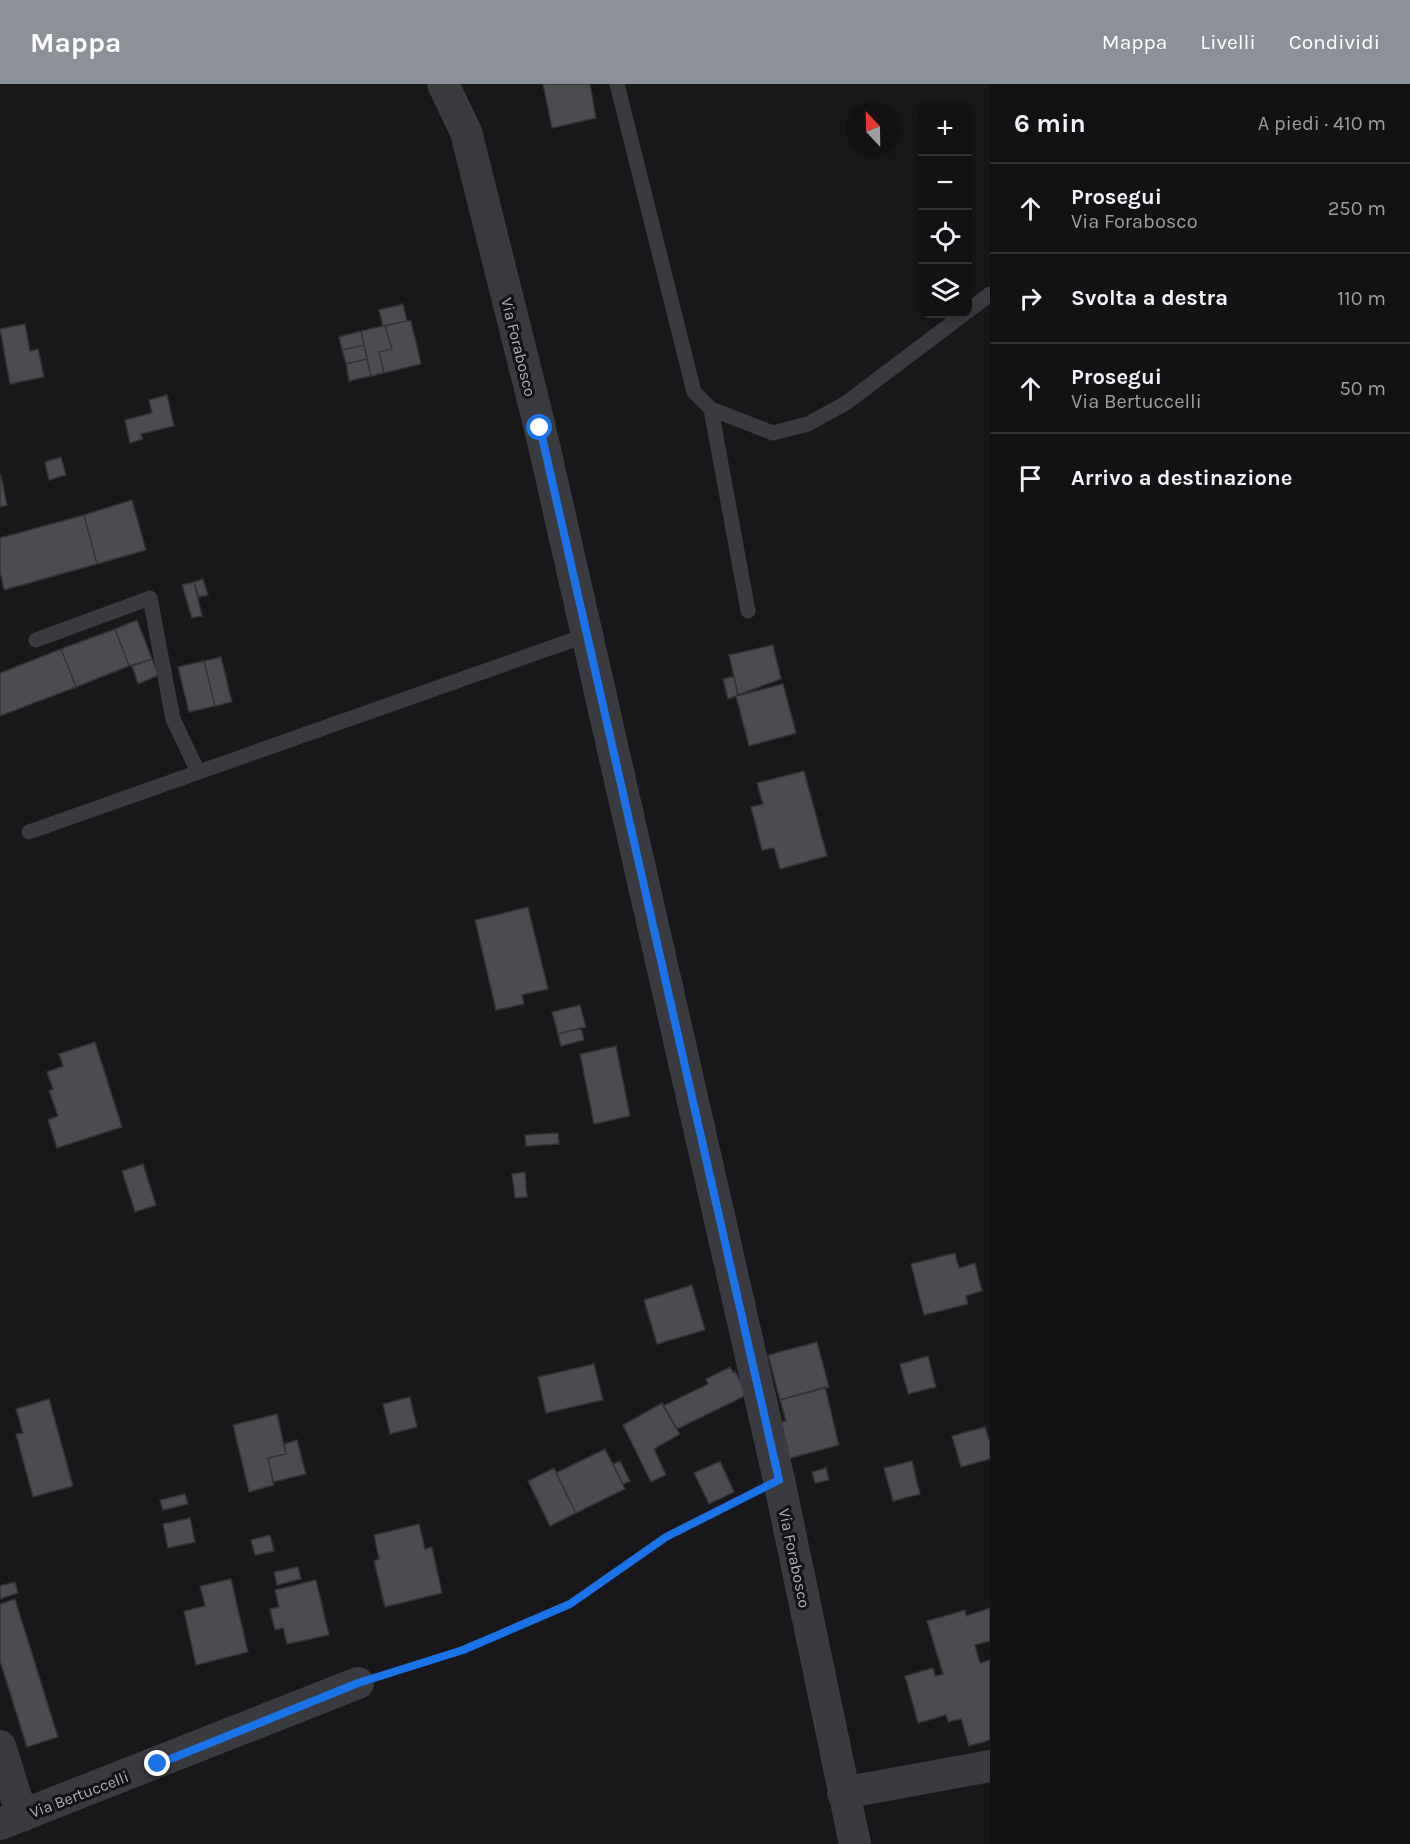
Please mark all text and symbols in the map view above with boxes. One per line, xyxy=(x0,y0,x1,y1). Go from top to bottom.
text: Mappa xyxy=(30,26,121,59)
text: Mappa xyxy=(1102,30,1167,54)
text: Livelli xyxy=(1200,30,1256,54)
text: Condividi xyxy=(1289,30,1380,54)
north arrow xyxy=(846,102,900,156)
map controls xyxy=(918,102,972,318)
button: + xyxy=(918,102,972,156)
text: 6 min xyxy=(1014,108,1086,139)
text: A piedi · 410 m xyxy=(1258,112,1386,135)
button: − xyxy=(918,156,972,210)
text: Prosegui xyxy=(1071,184,1162,210)
icon: ahead xyxy=(1014,192,1047,225)
text: 250 m xyxy=(1328,197,1386,220)
button: locate xyxy=(918,210,972,264)
text: Via Forabosco xyxy=(1071,210,1198,233)
button: layers xyxy=(918,264,972,318)
icon: right xyxy=(1014,282,1047,315)
text: Svolta a destra xyxy=(1071,285,1228,311)
text: 110 m xyxy=(1337,287,1386,310)
street label: Via Forabosco xyxy=(497,296,540,399)
text: Prosegui xyxy=(1071,364,1162,390)
icon: ahead xyxy=(1014,372,1047,405)
text: 50 m xyxy=(1339,377,1386,400)
text: Via Bertuccelli xyxy=(1071,390,1202,413)
route start xyxy=(526,414,552,440)
icon: arrive xyxy=(1014,462,1047,495)
text: Arrivo a destinazione xyxy=(1071,465,1292,491)
street label: Via Forabosco xyxy=(775,1507,814,1610)
route end xyxy=(144,1750,170,1776)
street label: Via Bertuccelli xyxy=(27,1767,131,1822)

